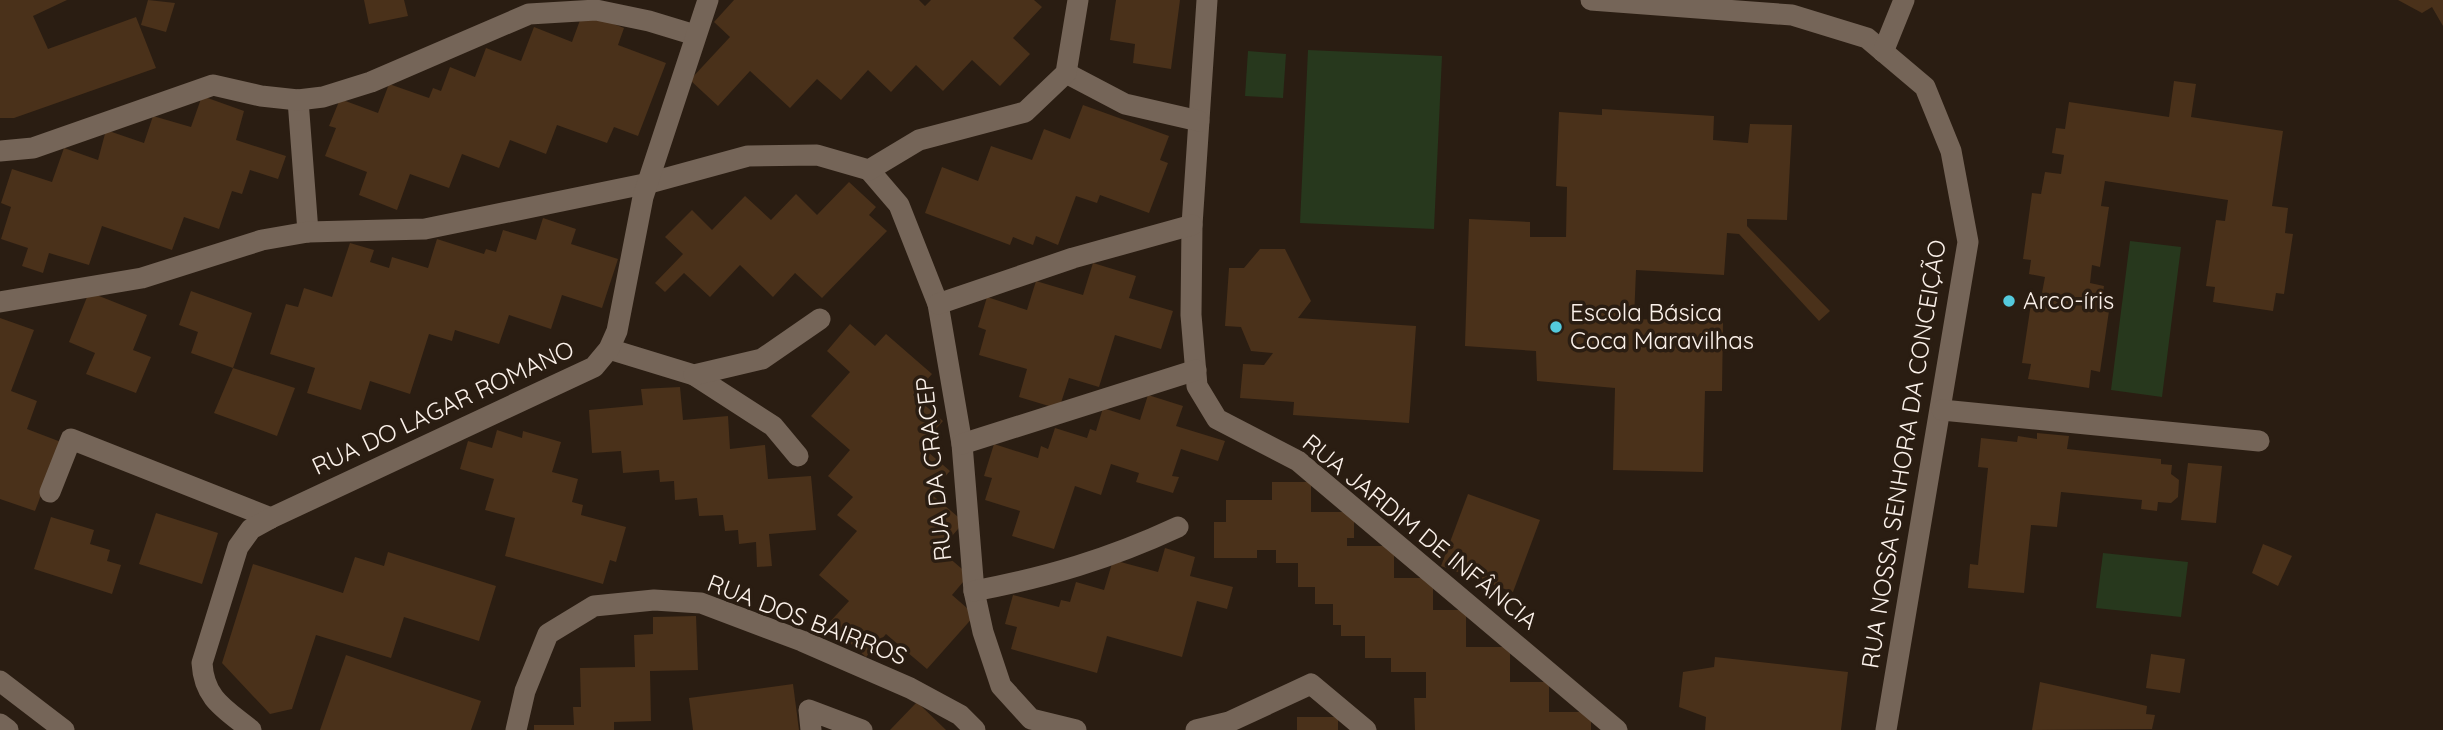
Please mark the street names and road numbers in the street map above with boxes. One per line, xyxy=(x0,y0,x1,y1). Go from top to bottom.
street label: RUA NOSSA SENHORA DA CONCEIÇÃO xyxy=(1854,237,1952,670)
street label: RUA DO LAGAR ROMANO xyxy=(307,333,578,481)
street label: RUA DA CRACEP xyxy=(908,376,958,563)
street label: RUA JARDIM DE INFÂNCIA xyxy=(1297,427,1544,635)
street label: RUA DOS BAIRROS xyxy=(703,567,911,671)

